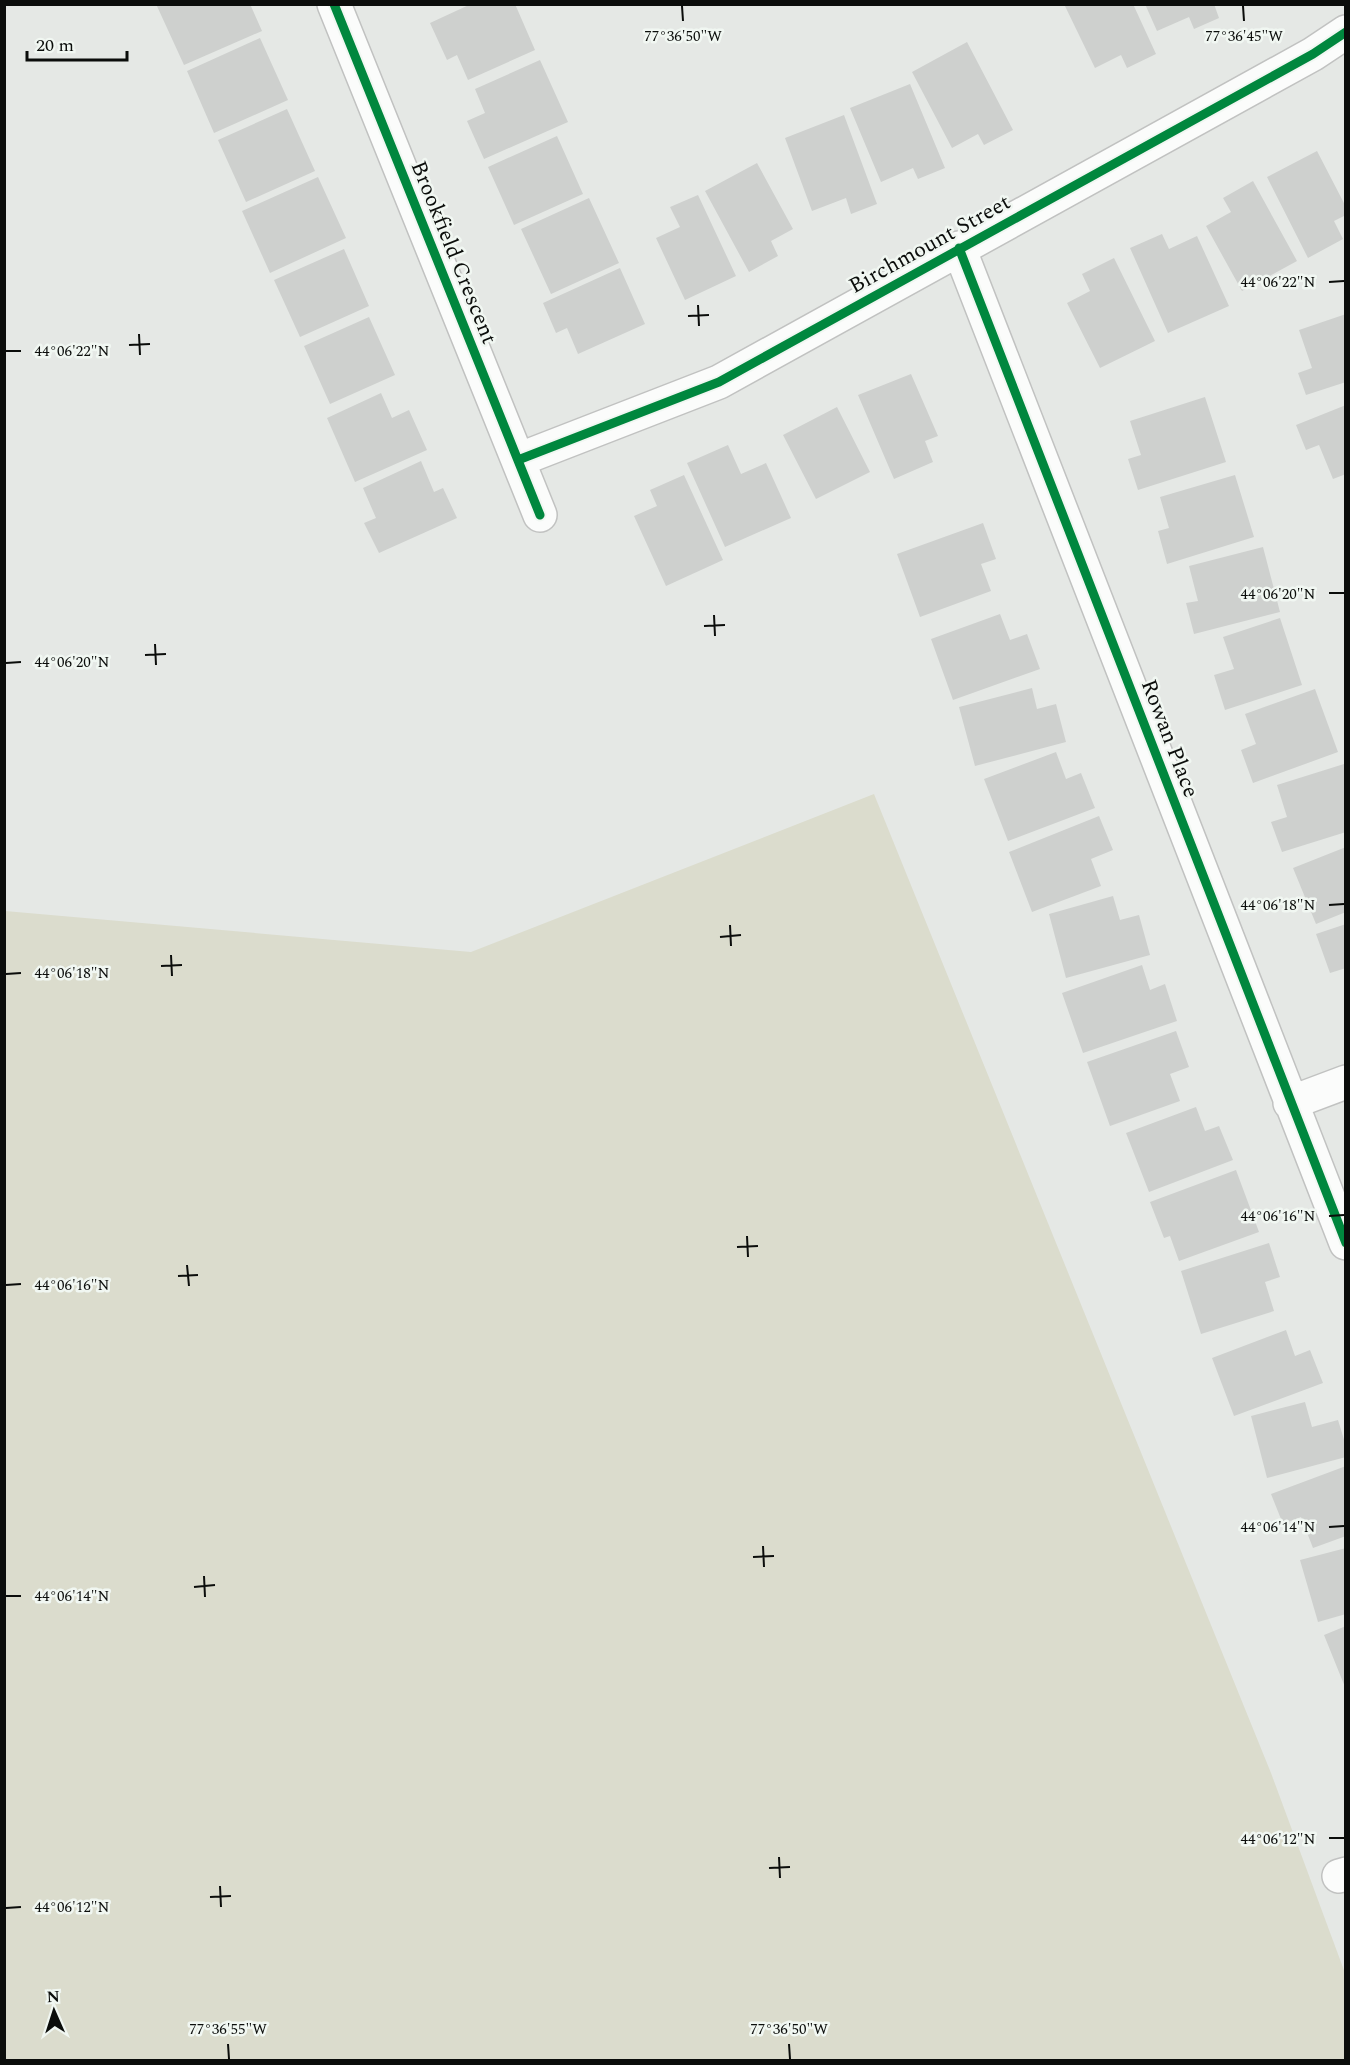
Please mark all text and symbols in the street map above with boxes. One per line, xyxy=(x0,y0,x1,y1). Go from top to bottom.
scale bar xyxy=(27,24,128,62)
text: 77°36'50"W xyxy=(644,25,722,48)
text: 77°36'45"W xyxy=(1205,25,1283,48)
text: 20 m xyxy=(36,32,74,59)
street label: Brookfield Crescent xyxy=(402,156,506,349)
street label: Birchmount Street xyxy=(843,186,1017,302)
text: 44°06'22"N xyxy=(1241,271,1316,294)
text: 44°06'22"N xyxy=(35,340,110,363)
text: 44°06'20"N xyxy=(1241,583,1316,606)
text: 44°06'20"N xyxy=(35,651,110,674)
street label: Rowan Place xyxy=(1132,675,1207,803)
text: 44°06'18"N xyxy=(1241,894,1316,917)
text: 44°06'18"N xyxy=(35,962,110,985)
text: 44°06'16"N xyxy=(1241,1205,1316,1228)
text: 44°06'16"N xyxy=(35,1274,110,1297)
text: 44°06'14"N xyxy=(1241,1516,1316,1539)
text: 44°06'14"N xyxy=(35,1585,110,1608)
text: 44°06'12"N xyxy=(1241,1828,1316,1851)
text: 44°06'12"N xyxy=(35,1896,110,1919)
north arrow xyxy=(24,1981,84,2041)
text: N xyxy=(46,1985,60,2009)
text: 77°36'55"W xyxy=(189,2018,267,2041)
text: 77°36'50"W xyxy=(750,2018,828,2041)

